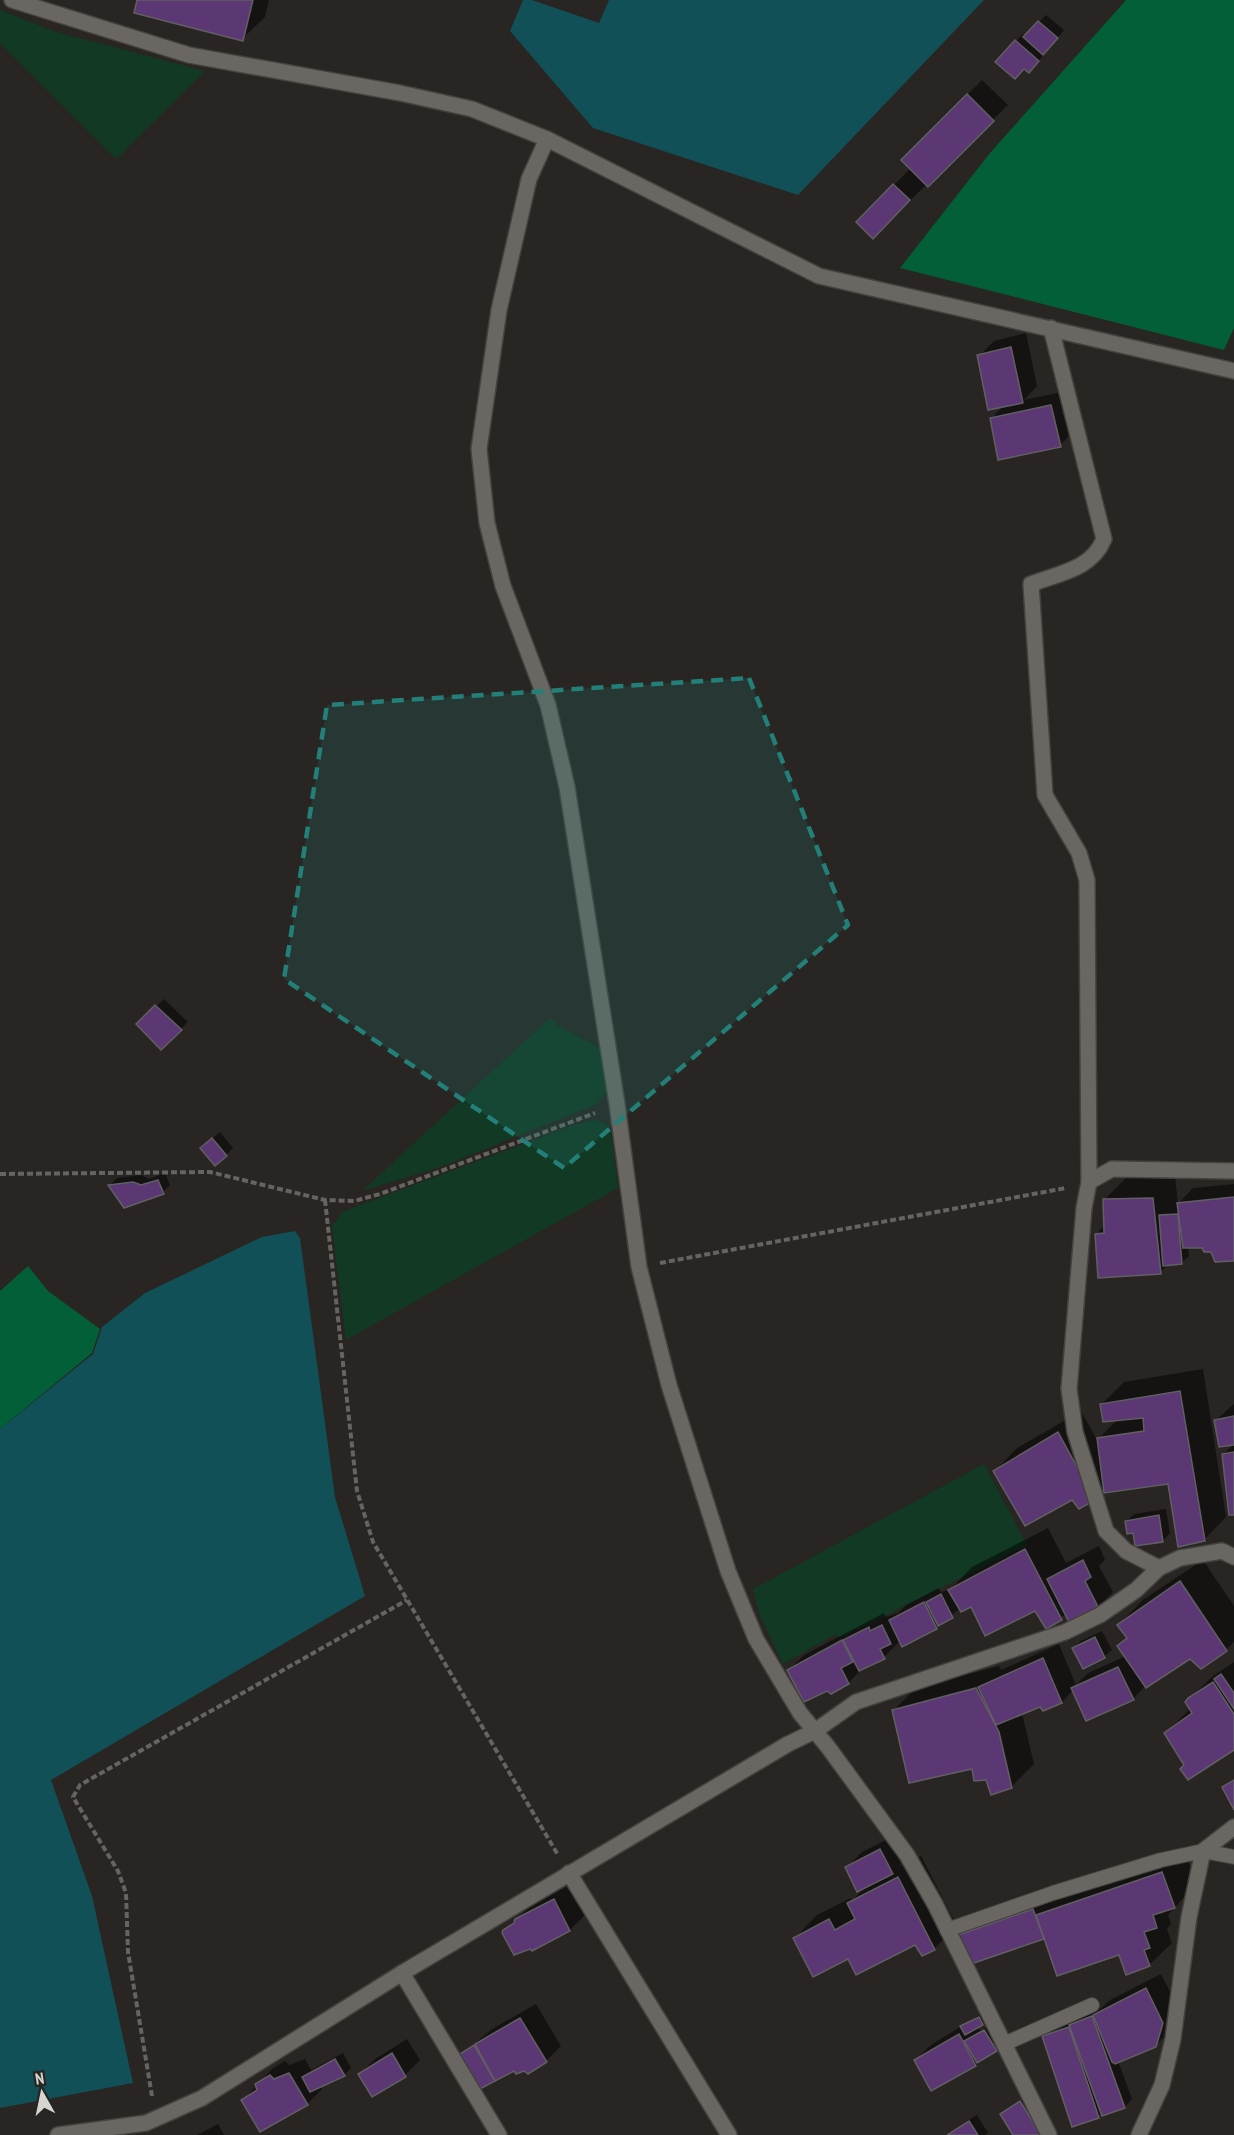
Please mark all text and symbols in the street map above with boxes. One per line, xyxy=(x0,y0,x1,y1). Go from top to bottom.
north arrow xyxy=(12,2063,72,2123)
text: N xyxy=(34,2068,45,2089)

